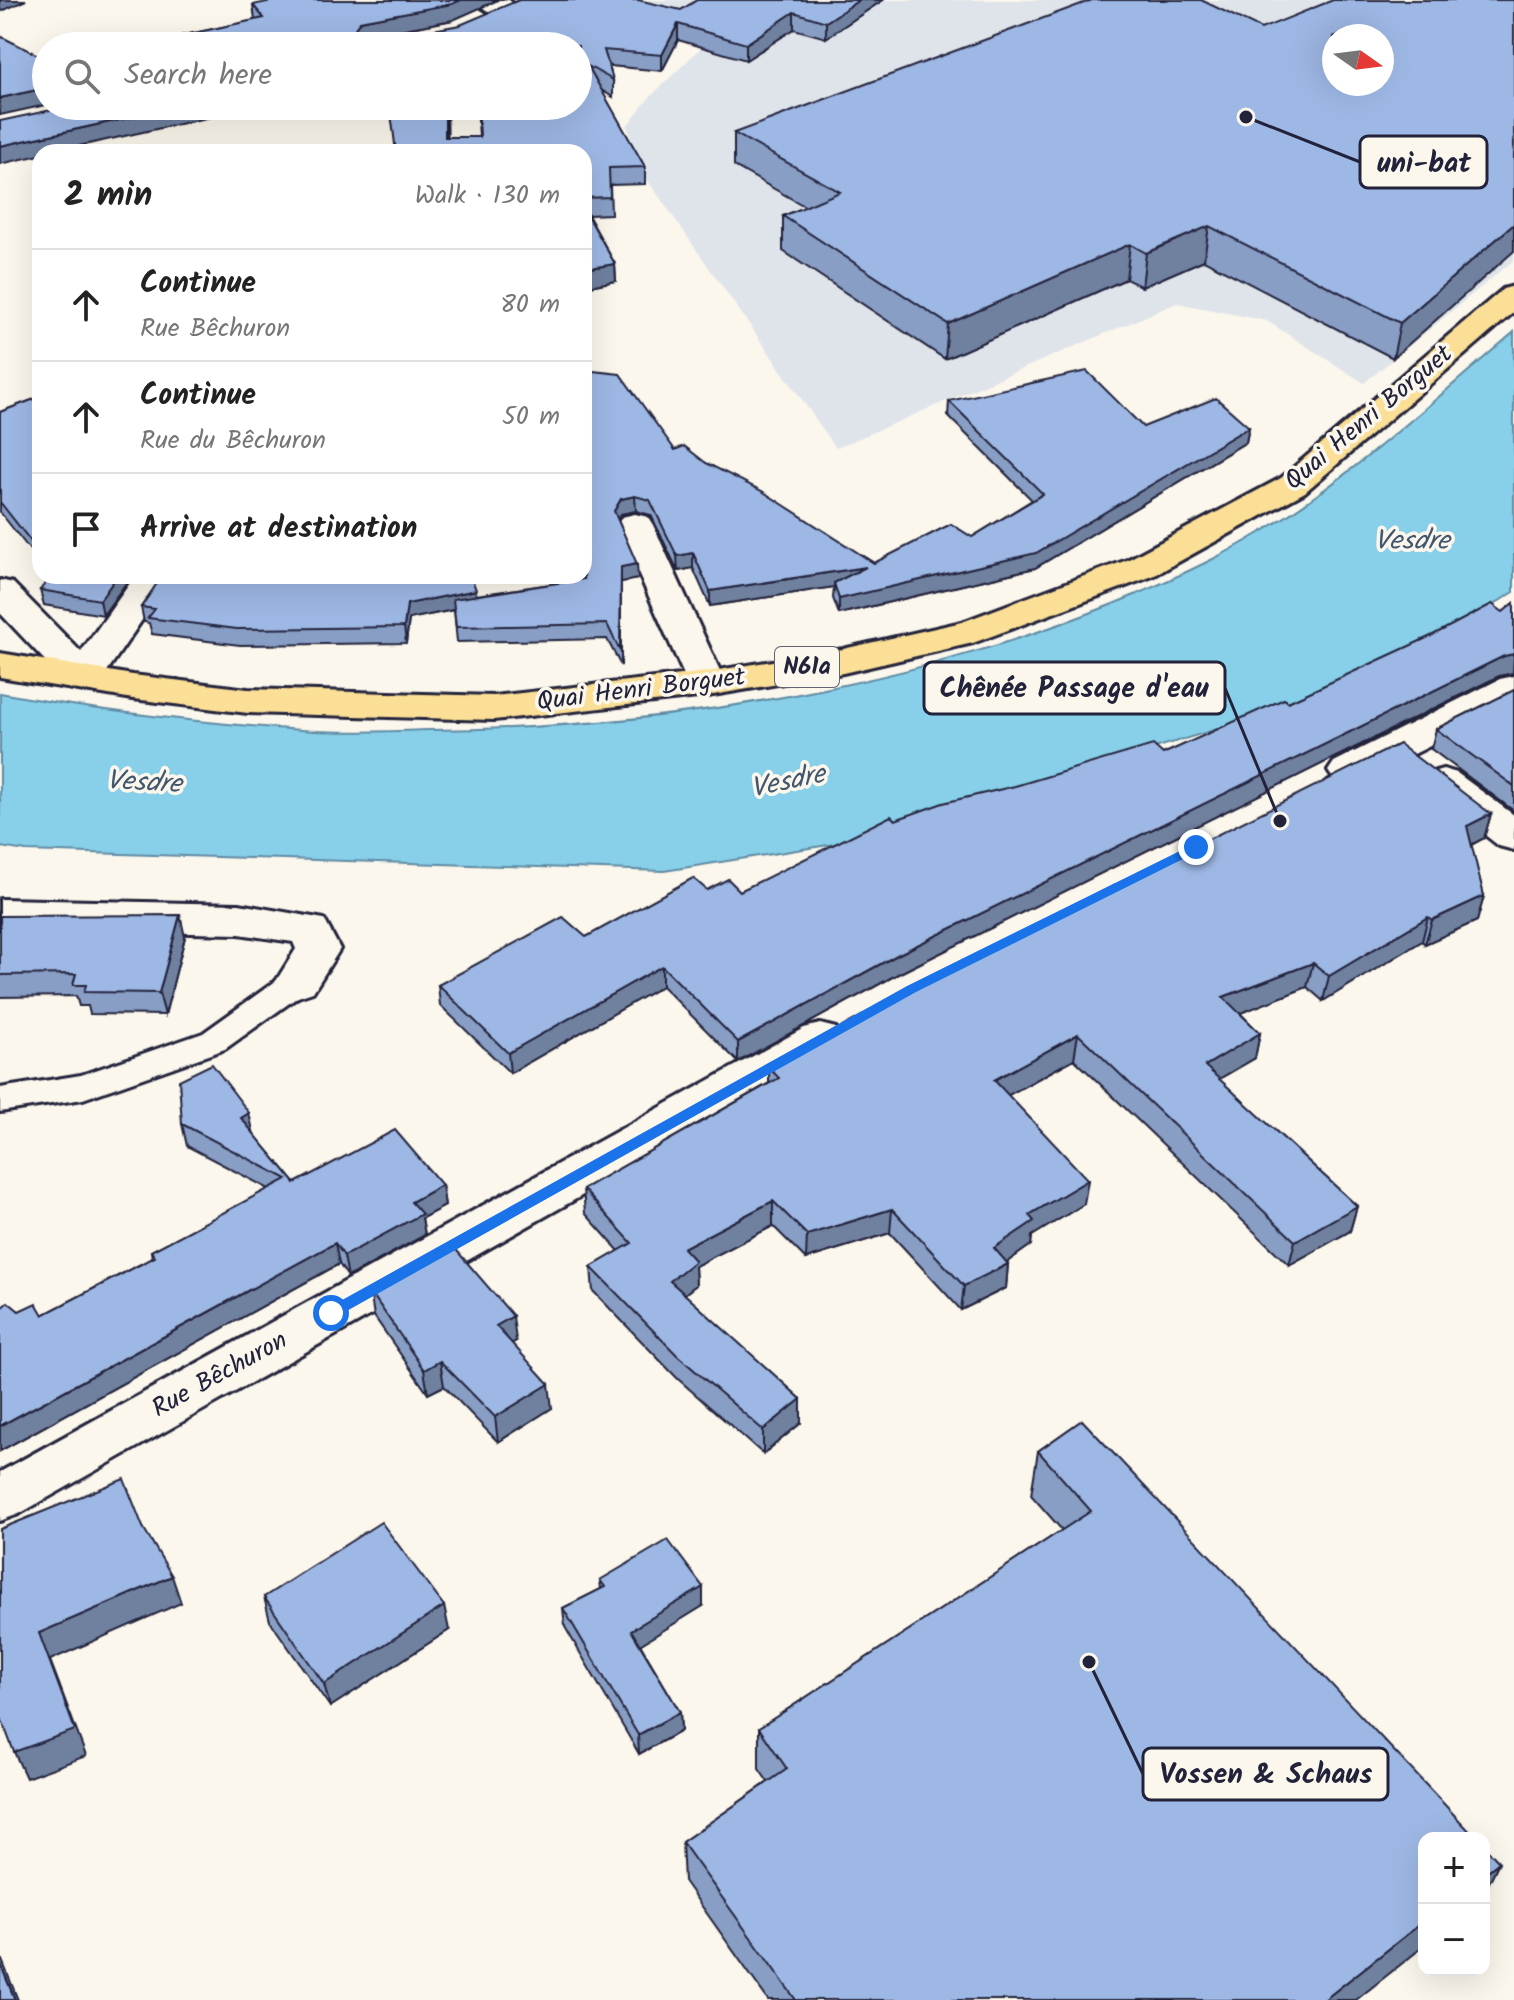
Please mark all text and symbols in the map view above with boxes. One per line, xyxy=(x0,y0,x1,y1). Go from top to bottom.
north arrow xyxy=(1322,24,1394,96)
search box xyxy=(32,32,592,120)
text: Search here xyxy=(124,52,272,100)
icon: search xyxy=(60,54,104,98)
callout: uni-bat xyxy=(1360,136,1487,188)
text: uni-bat xyxy=(1377,142,1471,187)
text: 2 min xyxy=(64,169,152,223)
text: Walk · 130 m xyxy=(415,175,560,217)
text: Continue xyxy=(140,260,256,308)
icon: ahead xyxy=(64,283,108,327)
text: 80 m xyxy=(500,284,560,326)
text: Rue Bêchuron xyxy=(140,308,290,350)
street label: Quai Henri Borguet xyxy=(1275,334,1464,501)
text: Continue xyxy=(140,372,256,420)
icon: ahead xyxy=(64,395,108,439)
text: 50 m xyxy=(502,396,560,438)
text: Rue du Bêchuron xyxy=(140,420,326,462)
text: Arrive at destination xyxy=(140,505,417,553)
icon: arrive xyxy=(64,507,108,551)
water label: Vesdre xyxy=(1374,519,1452,564)
road number: N61a xyxy=(775,647,839,687)
street label: Quai Henri Borguet xyxy=(534,656,749,724)
callout: Chênée Passage d'eau xyxy=(924,662,1225,714)
text: Chênée Passage d'eau xyxy=(939,667,1209,712)
water label: Vesdre xyxy=(747,752,832,812)
water label: Vesdre xyxy=(105,759,185,808)
route end xyxy=(1178,829,1214,865)
route start xyxy=(313,1295,349,1331)
street label: Rue Bêchuron xyxy=(144,1320,296,1430)
callout: Vossen & Schaus xyxy=(1143,1748,1388,1800)
text: Vossen & Schaus xyxy=(1160,1753,1372,1798)
map controls xyxy=(1418,1832,1490,1976)
button: + xyxy=(1418,1832,1490,1904)
button: − xyxy=(1418,1904,1490,1976)

